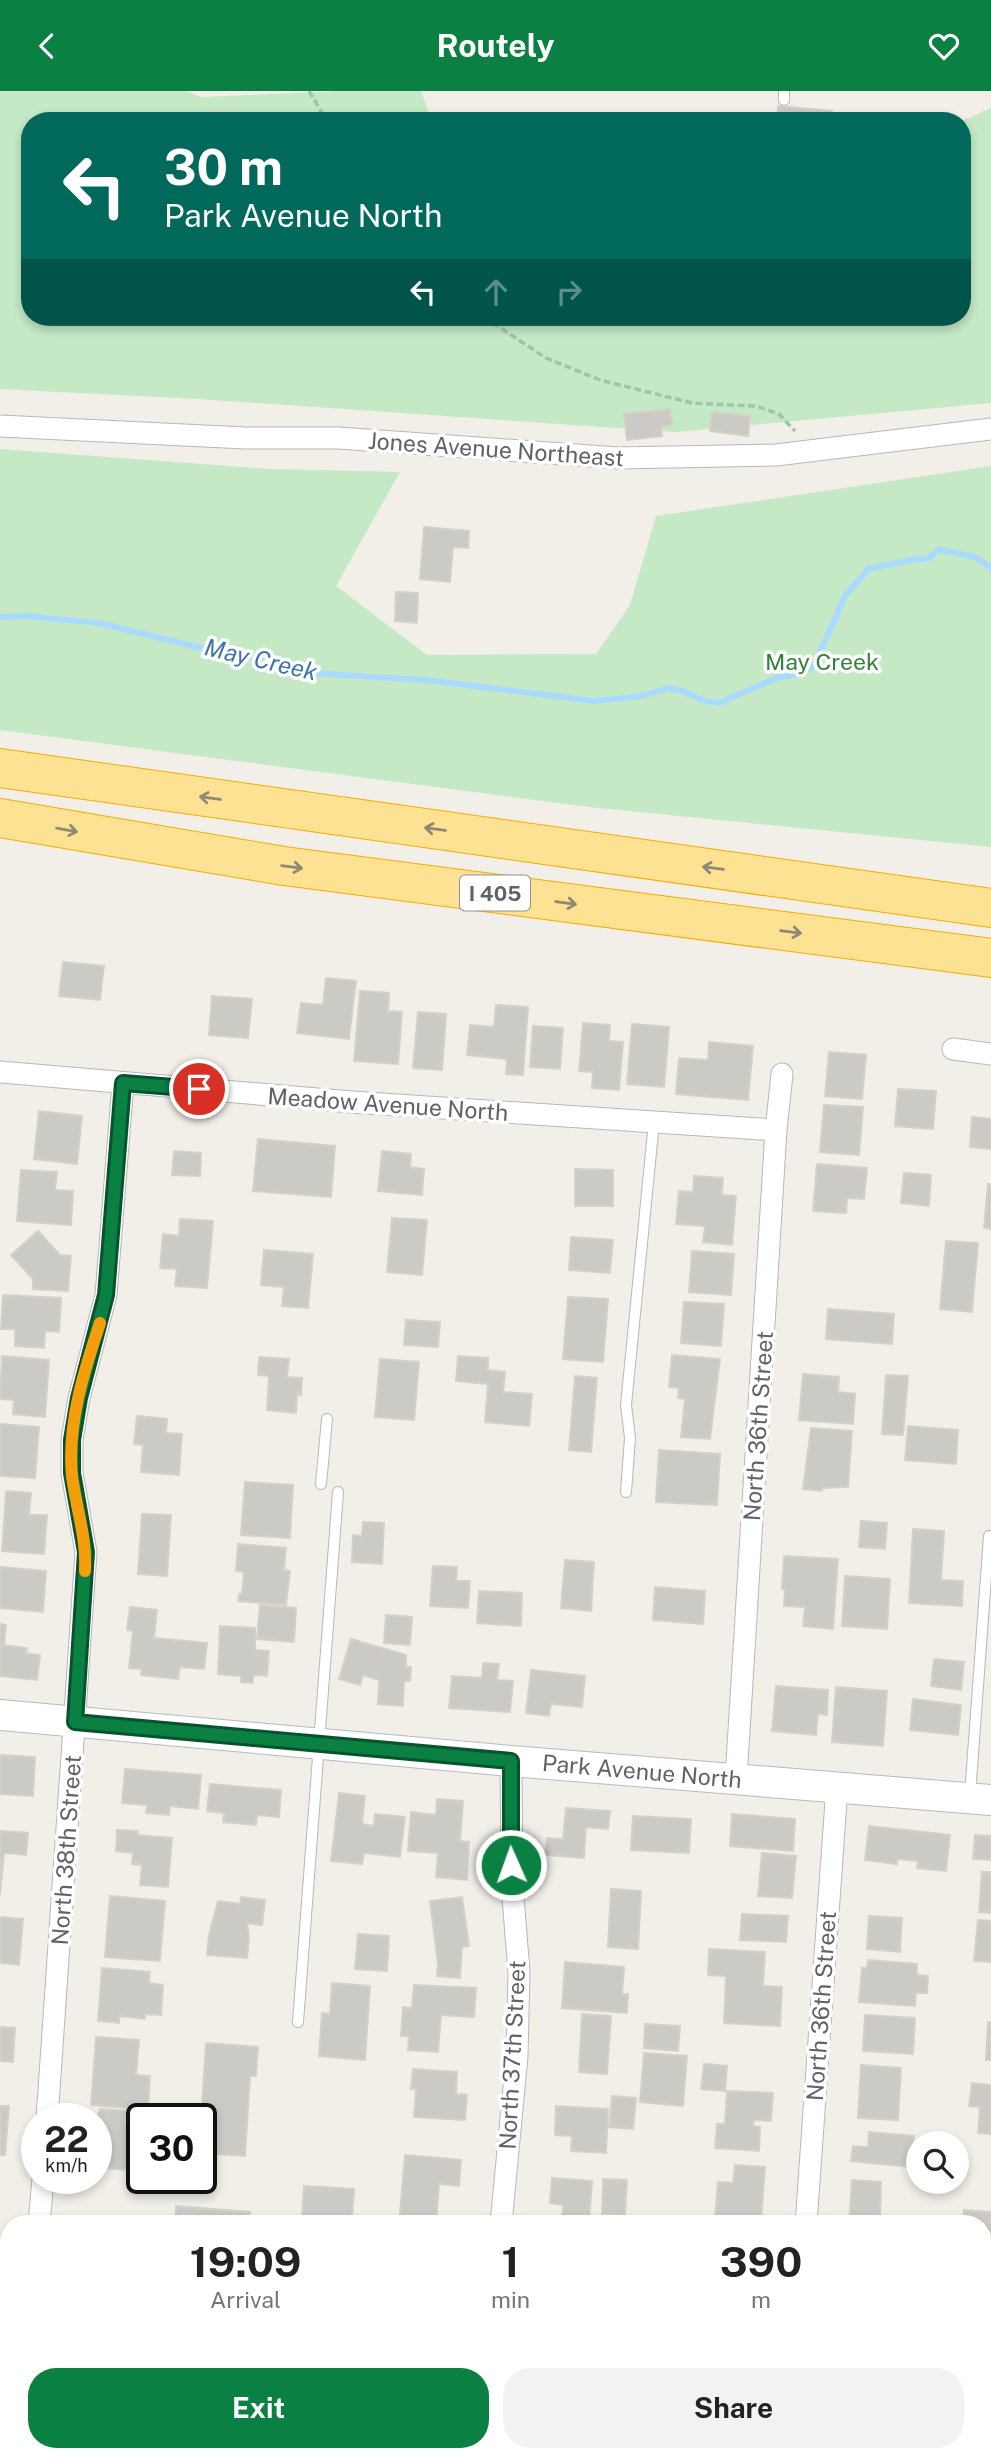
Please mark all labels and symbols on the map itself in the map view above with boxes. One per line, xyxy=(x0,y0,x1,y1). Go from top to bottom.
street label: Jones Avenue Northeast xyxy=(367,427,625,471)
water label: May Creek xyxy=(202,632,320,686)
park label: May Creek xyxy=(765,648,879,675)
one-way arrow xyxy=(199,791,222,804)
one-way arrow xyxy=(425,823,447,836)
one-way arrow xyxy=(55,824,78,837)
one-way arrow xyxy=(280,860,303,873)
one-way arrow xyxy=(702,861,725,874)
road number: I 405 xyxy=(460,875,530,911)
one-way arrow xyxy=(554,896,577,909)
one-way arrow xyxy=(780,926,802,939)
pin xyxy=(169,1059,229,1119)
street label: Meadow Avenue North xyxy=(267,1082,509,1126)
street label: North 36th Street xyxy=(738,1330,778,1522)
street label: Park Avenue North xyxy=(541,1749,743,1793)
street label: North 38th Street xyxy=(46,1754,86,1946)
position arrow xyxy=(474,1828,548,1902)
street label: North 36th Street xyxy=(801,1910,841,2102)
street label: North 37th Street xyxy=(494,1960,530,2150)
speed limit sign: 30 xyxy=(126,2103,217,2194)

